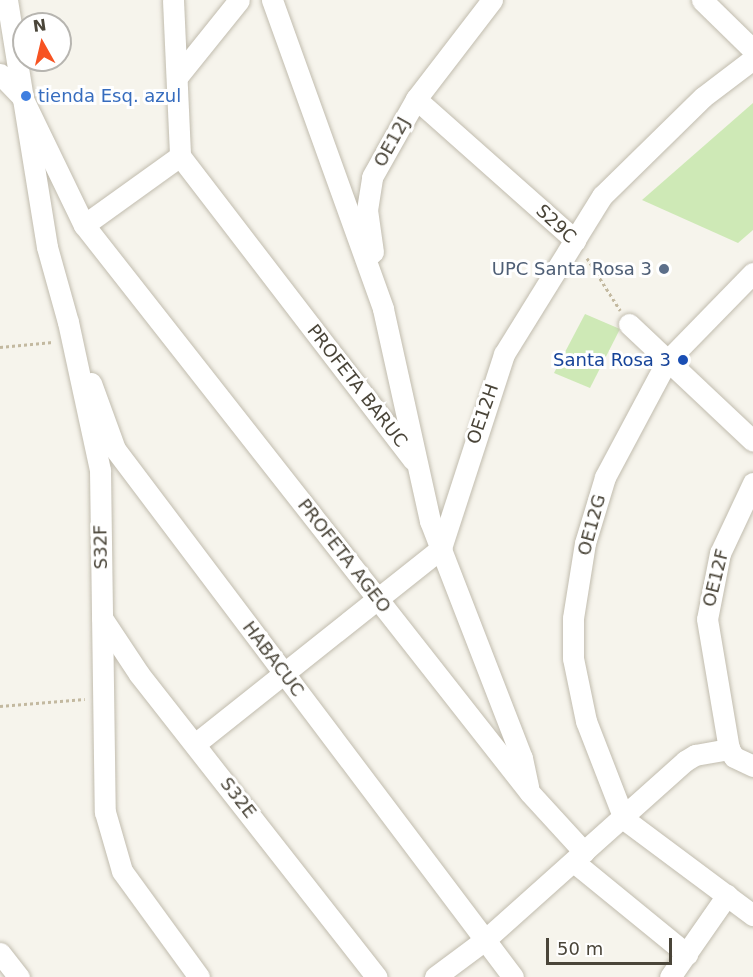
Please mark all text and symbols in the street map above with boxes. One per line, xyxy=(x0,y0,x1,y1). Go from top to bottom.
north arrow xyxy=(12,12,72,72)
text: N xyxy=(32,15,48,36)
place label: tienda Esq. azul xyxy=(38,85,181,107)
marker: tienda Esq. azul xyxy=(19,89,33,103)
street label: OE12J xyxy=(370,113,414,171)
street label: S29C xyxy=(531,200,581,248)
place label: UPC Santa Rosa 3 xyxy=(492,258,652,280)
marker: UPC Santa Rosa 3 xyxy=(657,262,671,276)
street label: PROFETA BARUC xyxy=(302,320,412,452)
place label: Santa Rosa 3 xyxy=(553,349,671,371)
marker: Santa Rosa 3 xyxy=(676,353,690,367)
street label: OE12H xyxy=(463,381,503,447)
street label: OE12G xyxy=(573,492,611,558)
street label: PROFETA AGEO xyxy=(293,495,395,617)
street label: S32F xyxy=(90,524,112,570)
street label: OE12F xyxy=(698,547,734,609)
street label: HABACUC xyxy=(238,617,308,701)
street label: S32E xyxy=(215,773,261,823)
scale bar xyxy=(549,926,675,964)
text: 50 m xyxy=(557,938,603,959)

